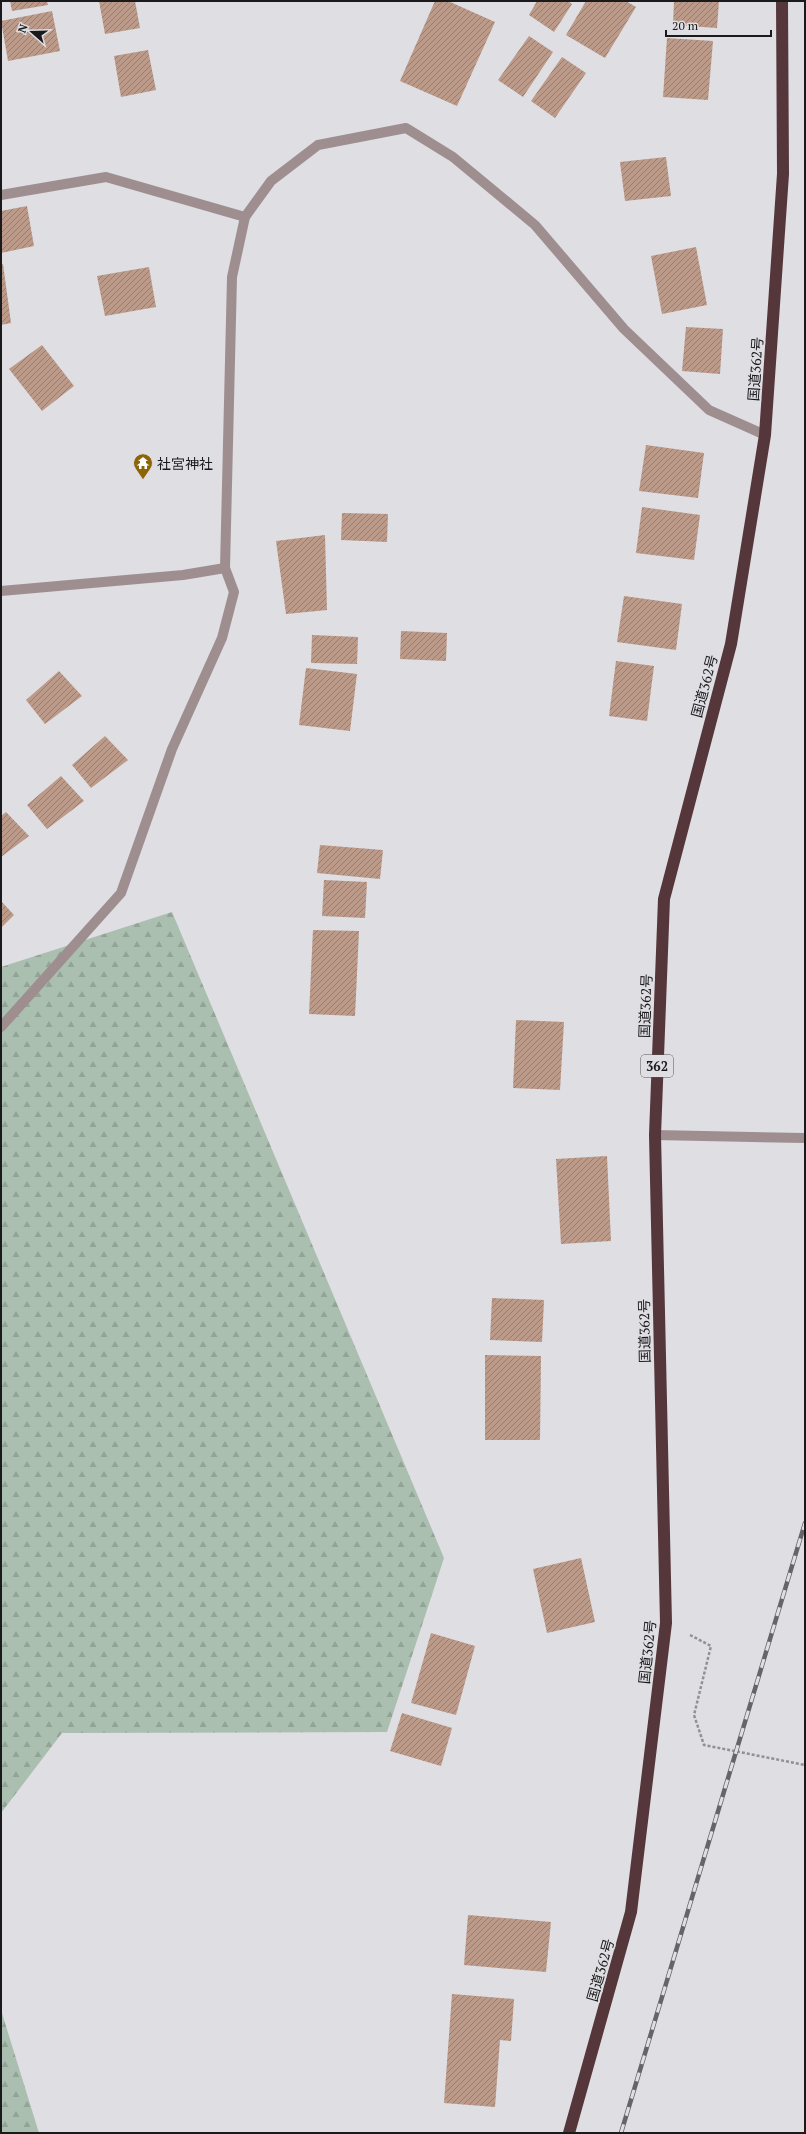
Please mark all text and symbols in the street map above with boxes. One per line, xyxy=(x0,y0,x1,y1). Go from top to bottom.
north arrow xyxy=(12,12,52,52)
scale bar xyxy=(666,12,771,38)
text: 20 m xyxy=(672,18,699,33)
text: N xyxy=(15,22,31,35)
street label: 国道362号 xyxy=(743,336,767,402)
temple icon: 社宮神社 xyxy=(132,452,154,480)
place label: 社宮神社 xyxy=(157,454,213,473)
street label: 国道362号 xyxy=(686,652,722,720)
street label: 国道362号 xyxy=(634,973,656,1039)
road number: 362 xyxy=(641,1055,673,1077)
street label: 国道362号 xyxy=(634,1299,654,1363)
street label: 国道362号 xyxy=(634,1619,660,1685)
street label: 国道362号 xyxy=(582,1936,618,2004)

